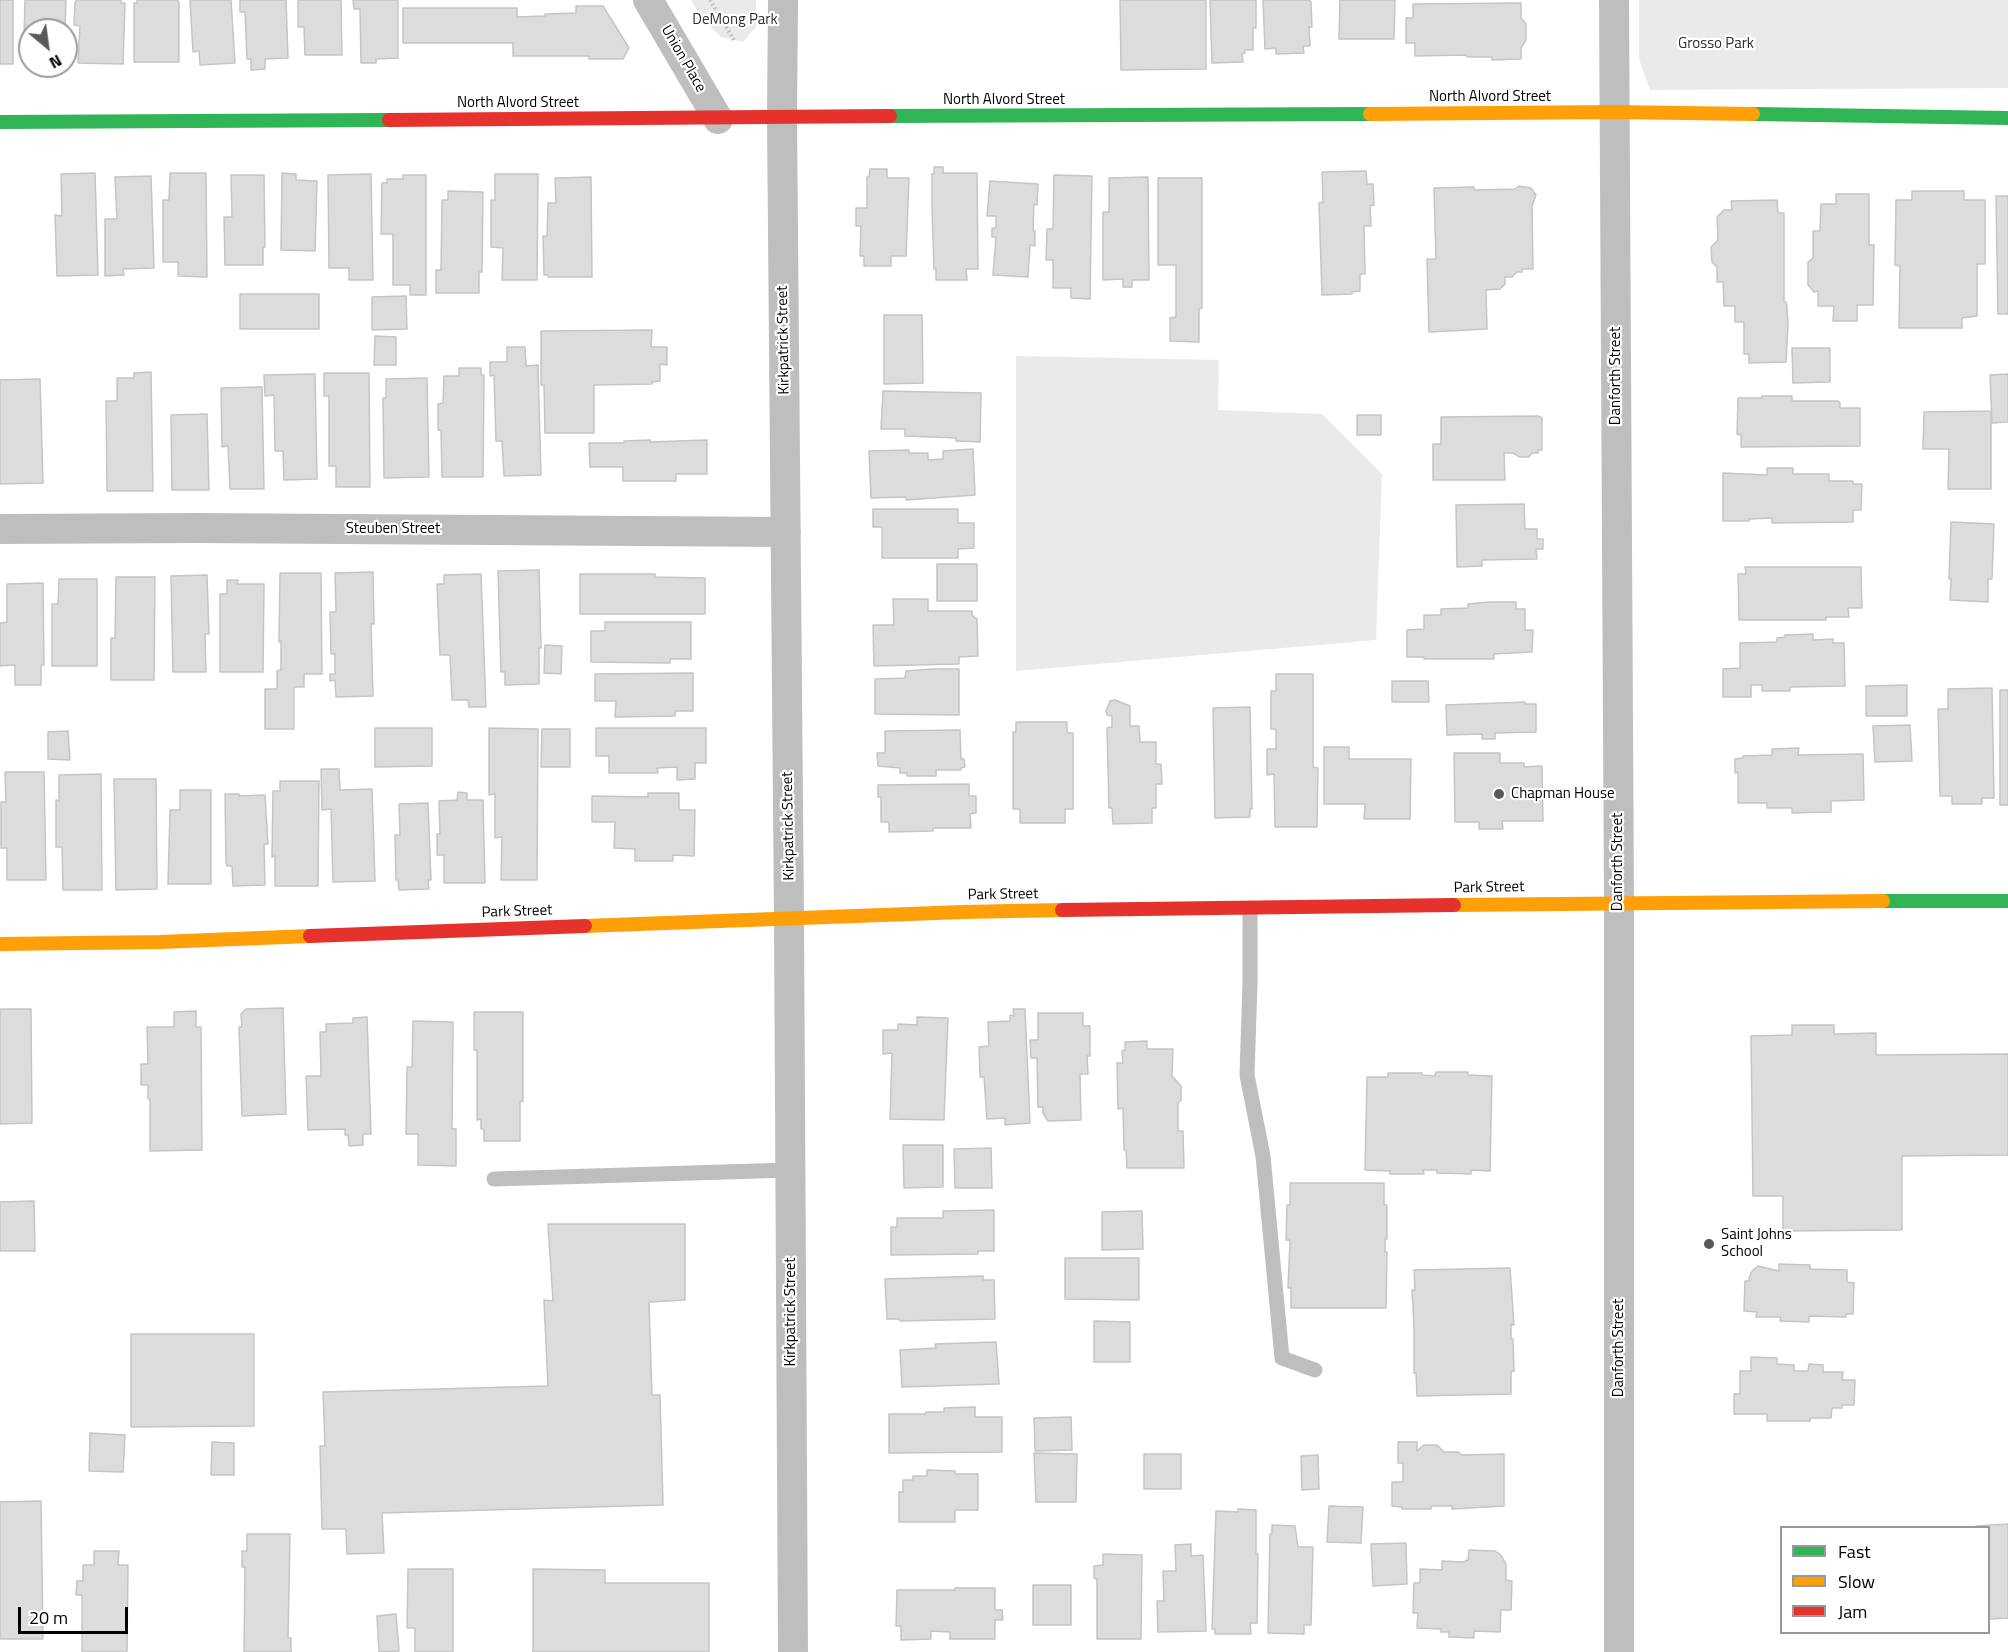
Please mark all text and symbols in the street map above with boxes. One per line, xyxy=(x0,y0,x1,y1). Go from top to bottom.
park label: DeMong Park xyxy=(692,11,778,29)
north arrow xyxy=(18,18,78,78)
street label: Union Place xyxy=(657,22,709,96)
park label: Grosso Park xyxy=(1678,35,1754,53)
text: N xyxy=(45,49,66,75)
street label: North Alvord Street xyxy=(1429,88,1551,106)
street label: North Alvord Street xyxy=(943,91,1065,109)
street label: North Alvord Street xyxy=(457,94,579,112)
street label: Kirkpatrick Street xyxy=(774,285,794,395)
street label: Danforth Street xyxy=(1607,327,1625,425)
street label: Steuben Street xyxy=(346,520,440,538)
street label: Kirkpatrick Street xyxy=(779,771,799,881)
place label: Chapman House xyxy=(1511,785,1615,803)
marker: Chapman House xyxy=(1492,787,1506,801)
street label: Danforth Street xyxy=(1609,813,1627,911)
street label: Park Street xyxy=(1454,878,1524,898)
street label: Park Street xyxy=(968,885,1038,905)
street label: Park Street xyxy=(481,902,553,922)
place label: Saint Johns School xyxy=(1721,1226,1792,1261)
marker: Saint Johns School xyxy=(1702,1237,1716,1251)
street label: Kirkpatrick Street xyxy=(782,1257,800,1367)
street label: Danforth Street xyxy=(1610,1299,1628,1397)
legend xyxy=(1780,1526,1990,1634)
text: Fast xyxy=(1838,1538,1871,1565)
text: Slow xyxy=(1838,1568,1875,1595)
scale bar xyxy=(21,1595,130,1633)
text: Jam xyxy=(1838,1598,1867,1625)
text: 20 m xyxy=(29,1604,68,1631)

